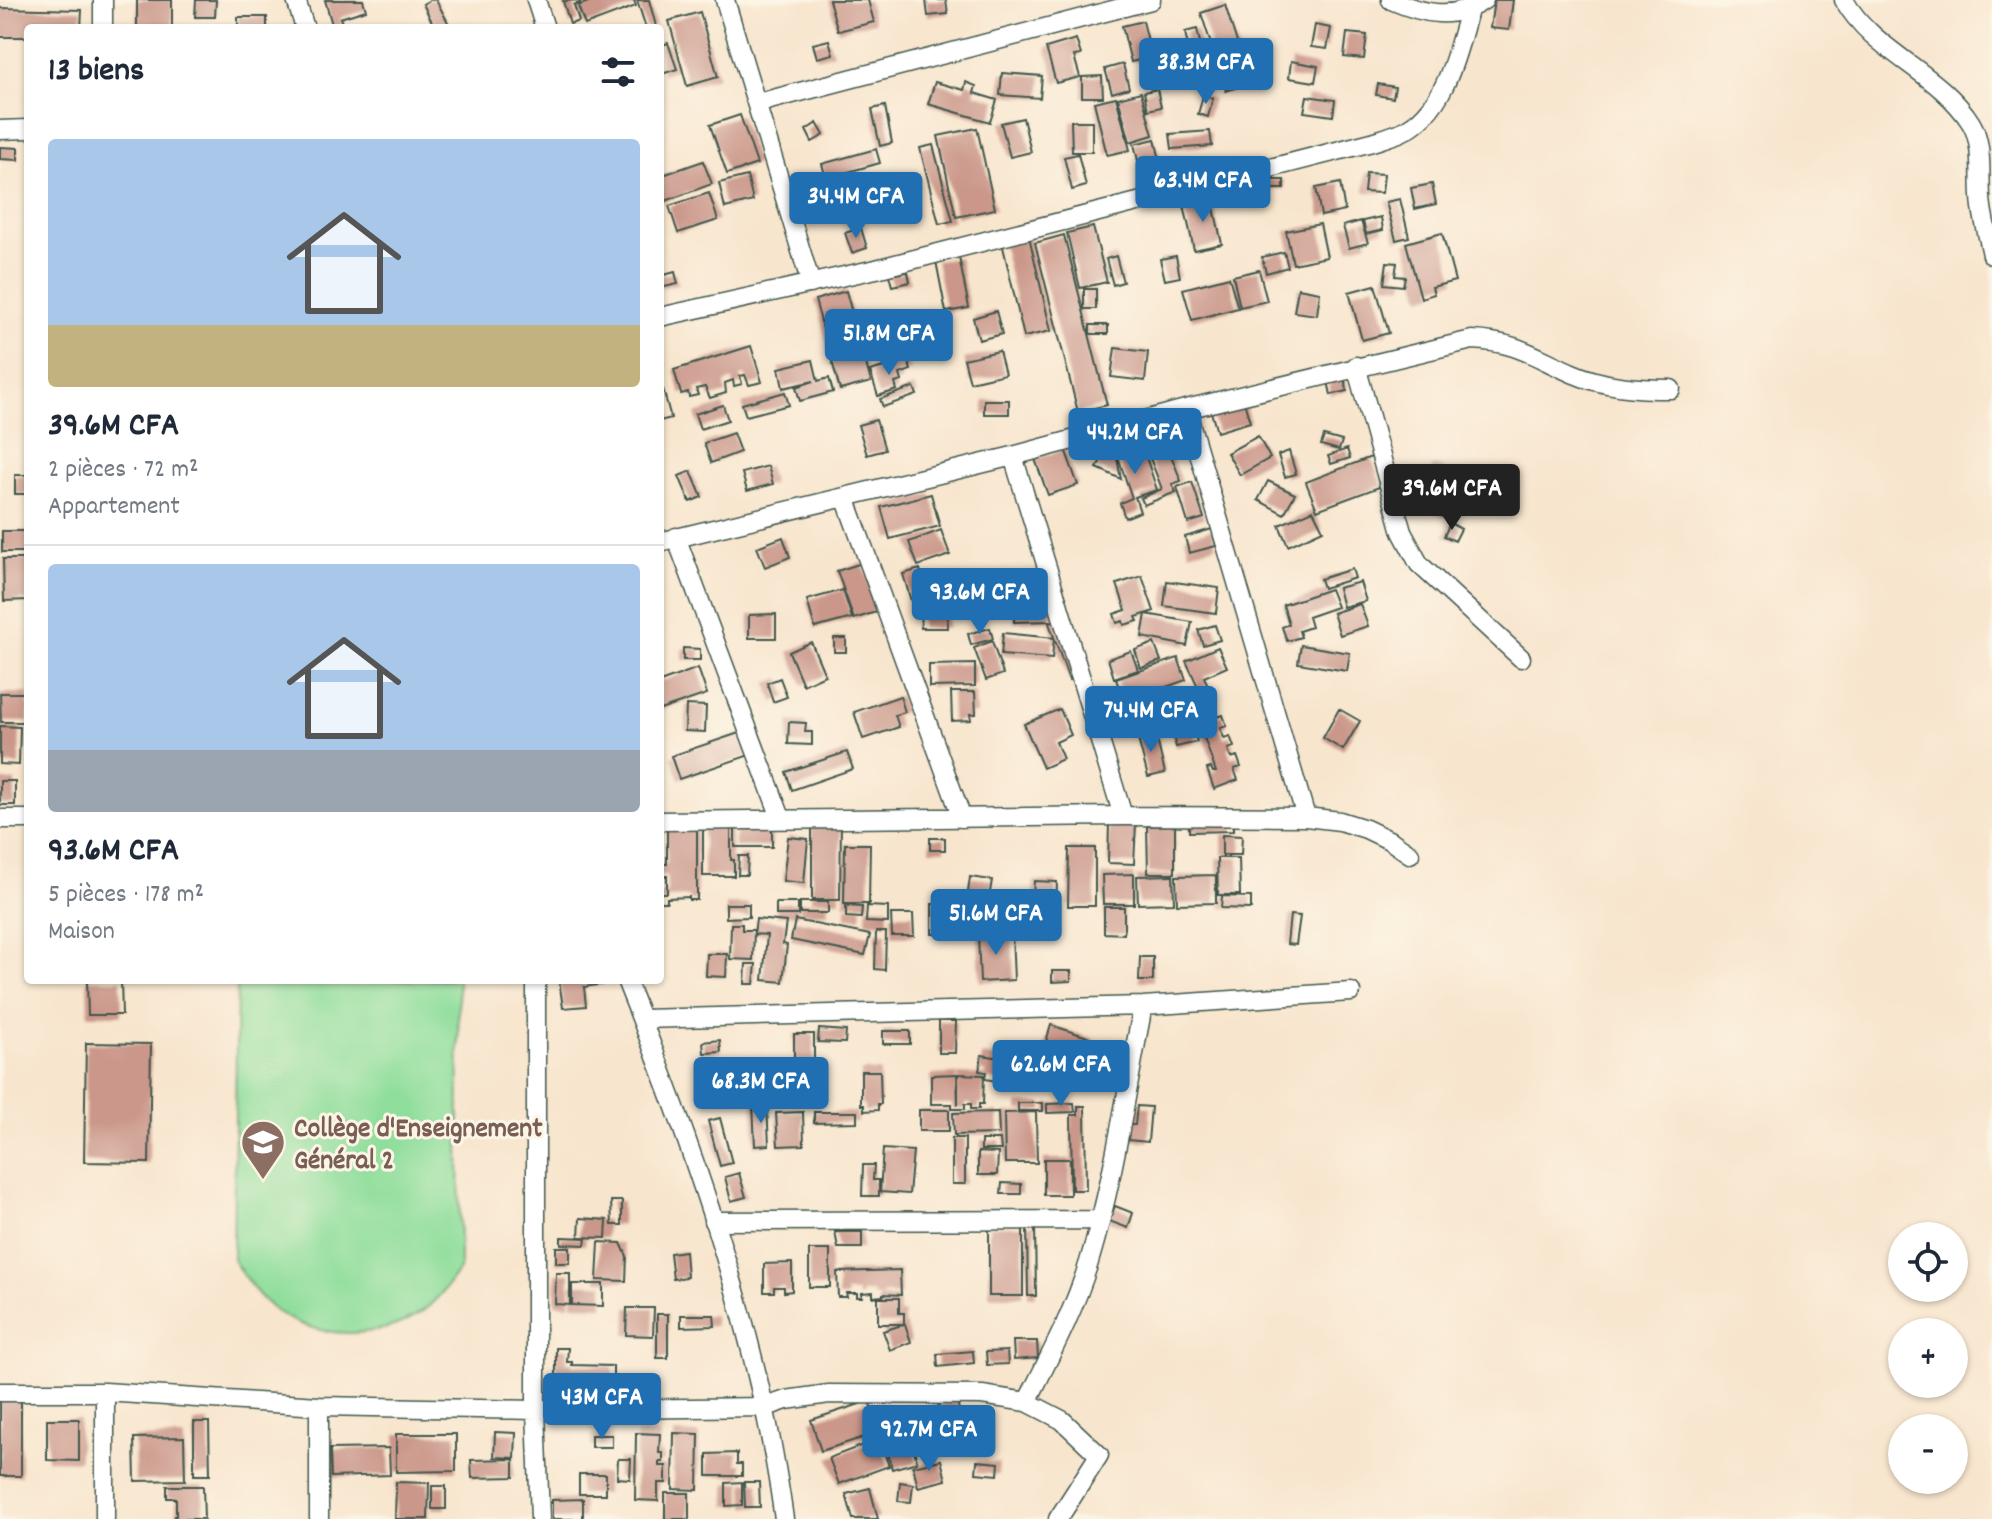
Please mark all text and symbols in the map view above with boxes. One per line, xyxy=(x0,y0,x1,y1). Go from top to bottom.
pin: 38.3M CFA xyxy=(1114,38,1298,106)
text: 38.3M CFA xyxy=(1157,45,1255,82)
text: 13 biens xyxy=(48,48,144,97)
icon: filters xyxy=(596,50,640,94)
pin: 63.4M CFA xyxy=(1111,156,1295,224)
text: 63.4M CFA xyxy=(1153,163,1253,200)
pin: 34.4M CFA xyxy=(764,172,948,240)
text: 34.4M CFA xyxy=(807,179,905,216)
icon: home xyxy=(272,191,416,335)
pin: 51.8M CFA xyxy=(797,309,981,377)
text: 51.8M CFA xyxy=(843,316,935,353)
text: 39.6M CFA xyxy=(48,403,179,452)
pin: 44.2M CFA xyxy=(1043,408,1227,476)
text: 44.2M CFA xyxy=(1086,415,1184,452)
text: 2 pièces · 72 m² xyxy=(48,452,199,489)
pin: 39.6M CFA xyxy=(1360,464,1544,532)
text: 39.6M CFA xyxy=(1402,471,1502,508)
text: Appartement xyxy=(48,489,180,526)
pin: 93.6M CFA xyxy=(888,568,1072,636)
text: 93.6M CFA xyxy=(930,575,1030,612)
icon: home xyxy=(272,616,416,760)
pin: 74.4M CFA xyxy=(1059,686,1243,754)
text: 74.4M CFA xyxy=(1103,693,1199,730)
text: 93.6M CFA xyxy=(48,828,179,877)
text: 5 pièces · 178 m² xyxy=(48,877,204,914)
pin: 51.6M CFA xyxy=(904,889,1088,957)
text: 51.6M CFA xyxy=(949,896,1043,933)
text: Maison xyxy=(48,914,115,951)
pin: 62.6M CFA xyxy=(969,1040,1153,1108)
text: 62.6M CFA xyxy=(1011,1047,1111,1084)
pin: 68.3M CFA xyxy=(669,1057,853,1125)
text: 68.3M CFA xyxy=(712,1064,810,1101)
place label: Collège d'Enseignement Général 2 xyxy=(294,1111,543,1183)
school or university icon: Collège d'Enseignement Général 2 xyxy=(239,1118,287,1181)
map controls xyxy=(1888,1222,1968,1494)
button: locate xyxy=(1888,1222,1968,1302)
button: + xyxy=(1888,1318,1968,1398)
pin: 43M CFA xyxy=(528,1373,676,1441)
text: 43M CFA xyxy=(561,1380,643,1417)
pin: 92.7M CFA xyxy=(837,1405,1021,1473)
text: 92.7M CFA xyxy=(880,1412,978,1449)
button: − xyxy=(1888,1414,1968,1494)

